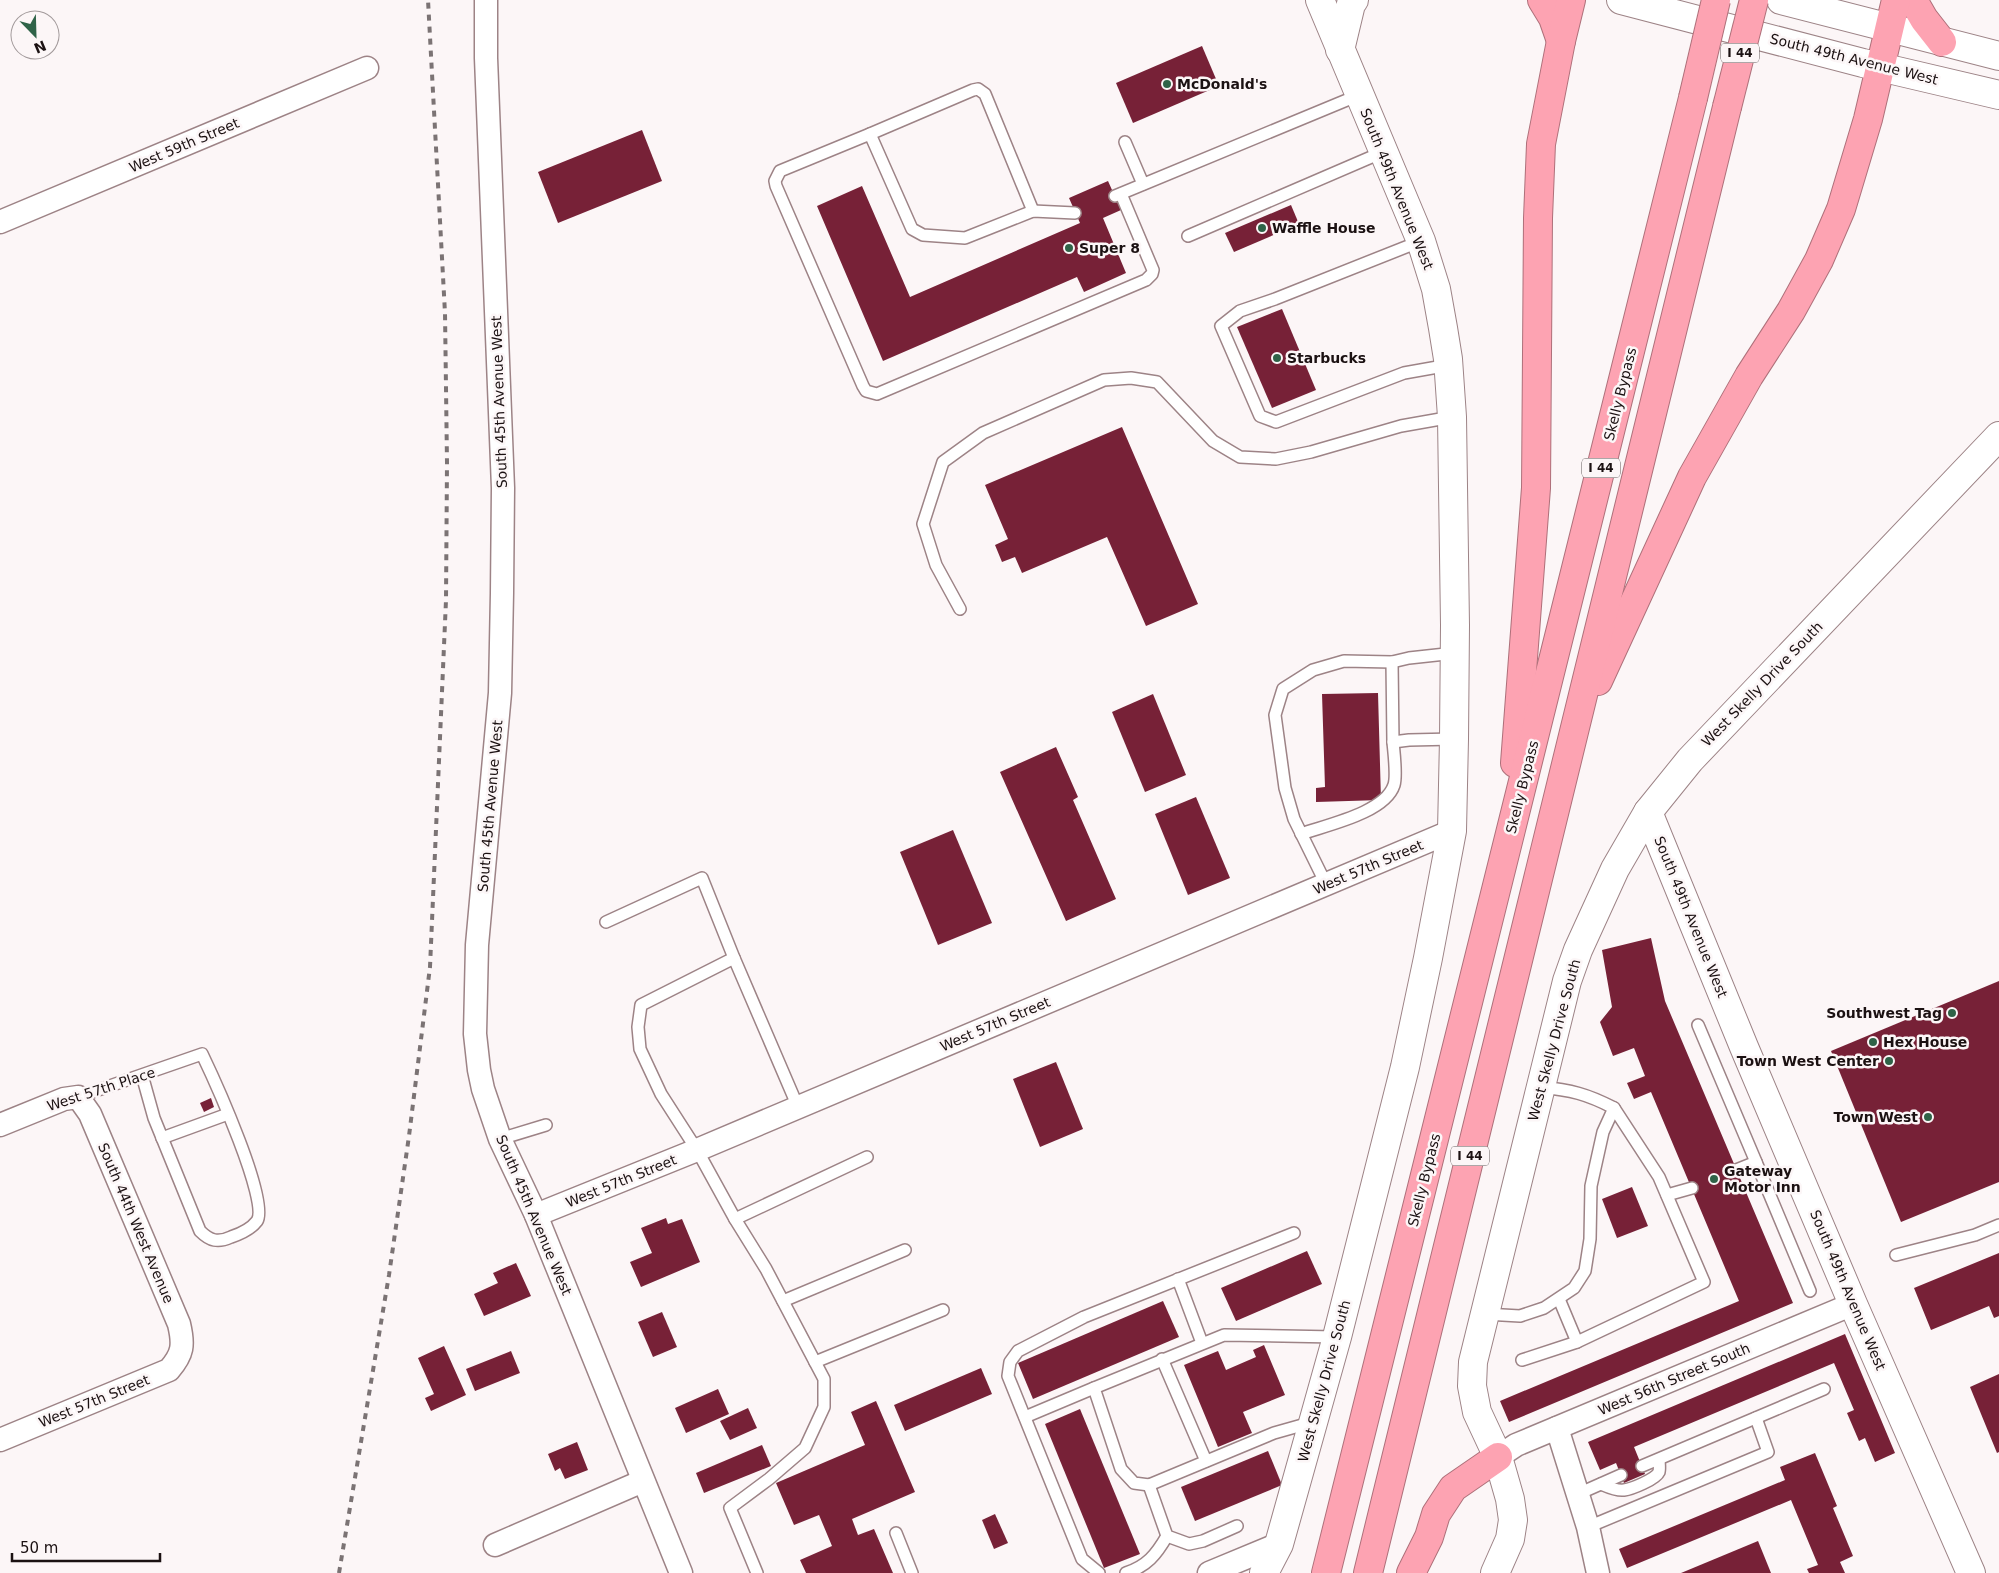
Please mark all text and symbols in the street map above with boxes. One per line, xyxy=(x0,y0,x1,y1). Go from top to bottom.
north arrow xyxy=(10,10,60,60)
street label: South 49th Avenue West xyxy=(1768,30,1940,88)
text: N xyxy=(32,37,49,57)
road number: I 44 xyxy=(1721,44,1759,62)
place label: McDonald's xyxy=(1177,76,1267,92)
marker: McDonald's xyxy=(1161,78,1173,90)
street label: South 49th Avenue West xyxy=(1357,106,1437,273)
street label: West 59th Street xyxy=(127,114,242,175)
place label: Waffle House xyxy=(1272,220,1376,236)
marker: Waffle House xyxy=(1256,222,1268,234)
place label: Super 8 xyxy=(1079,240,1140,256)
marker: Super 8 xyxy=(1063,242,1075,254)
street label: South 45th Avenue West xyxy=(488,315,510,489)
street label: Skelly Bypass xyxy=(1601,346,1639,442)
place label: Starbucks xyxy=(1287,350,1366,366)
marker: Starbucks xyxy=(1271,352,1283,364)
road number: I 44 xyxy=(1582,458,1620,478)
street label: West Skelly Drive South xyxy=(1698,618,1826,750)
street label: South 45th Avenue West xyxy=(475,719,506,893)
street label: Skelly Bypass xyxy=(1503,739,1541,835)
street label: South 49th Avenue West xyxy=(1651,834,1731,1001)
street label: West 57th Street xyxy=(1311,836,1426,897)
street label: West Skelly Drive South xyxy=(1525,957,1583,1123)
street label: West 57th Street xyxy=(938,993,1053,1054)
place label: Southwest Tag xyxy=(1826,1005,1942,1021)
marker: Southwest Tag xyxy=(1946,1007,1958,1019)
place label: Hex House xyxy=(1883,1034,1967,1050)
marker: Hex House xyxy=(1867,1036,1879,1048)
place label: Town West Center xyxy=(1737,1053,1879,1069)
marker: Town West Center xyxy=(1883,1055,1895,1067)
street label: West 57th Place xyxy=(45,1064,157,1114)
place label: Town West xyxy=(1833,1109,1918,1125)
marker: Town West xyxy=(1922,1111,1934,1123)
street label: South 45th Avenue West xyxy=(493,1132,575,1298)
street label: Skelly Bypass xyxy=(1405,1132,1443,1228)
street label: South 44th West Avenue xyxy=(95,1140,177,1306)
road number: I 44 xyxy=(1451,1146,1489,1166)
street label: West 57th Street xyxy=(563,1151,679,1211)
place label: Gateway Motor Inn xyxy=(1724,1163,1801,1195)
marker: Gateway Motor Inn xyxy=(1708,1173,1720,1185)
street label: South 49th Avenue West xyxy=(1807,1207,1889,1373)
street label: West Skelly Drive South xyxy=(1295,1298,1353,1464)
street label: West 56th Street South xyxy=(1596,1340,1752,1418)
street label: West 57th Street xyxy=(36,1371,152,1431)
scale bar xyxy=(12,1530,160,1562)
text: 50 m xyxy=(20,1539,58,1557)

